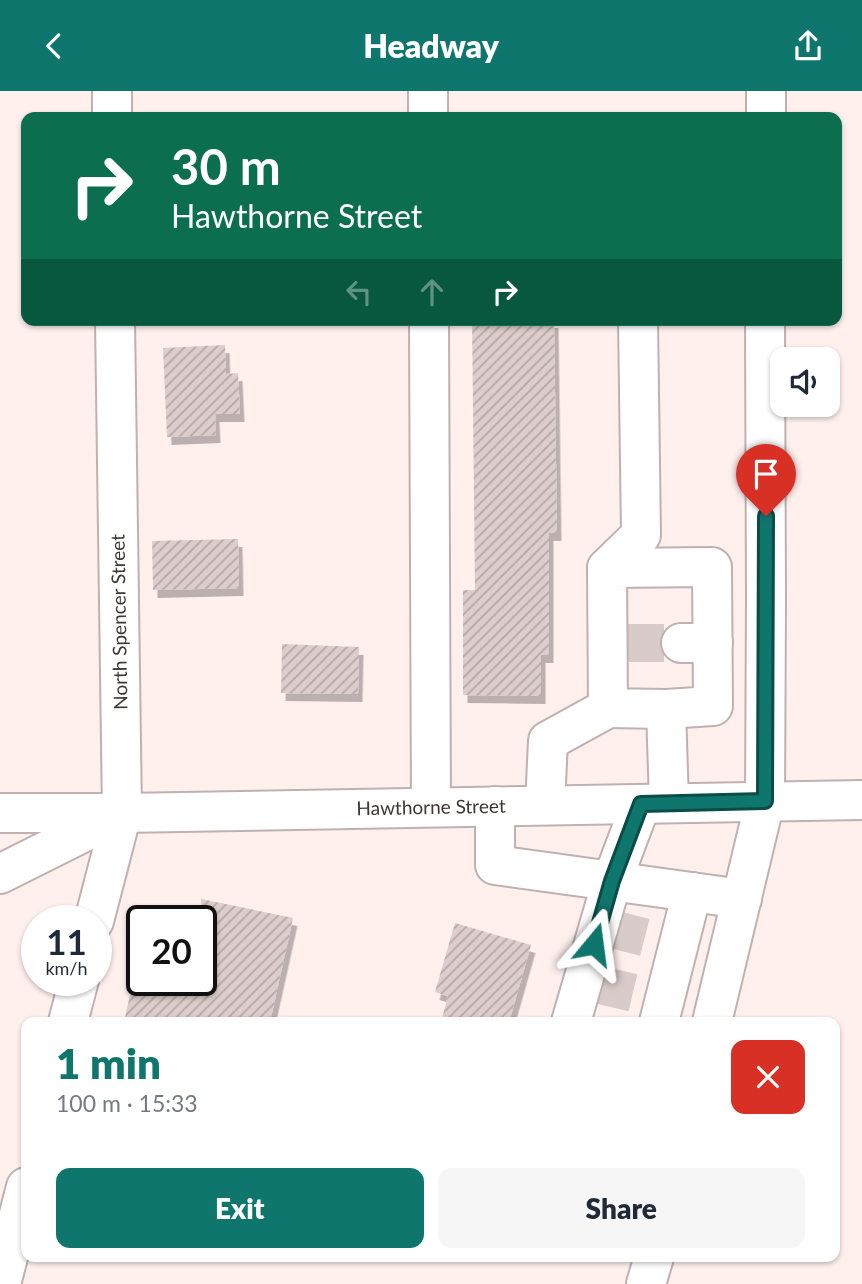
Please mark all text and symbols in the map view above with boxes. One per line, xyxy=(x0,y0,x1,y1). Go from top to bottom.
text: Headway xyxy=(363,26,499,65)
icon: back xyxy=(35,27,73,65)
icon: share xyxy=(789,27,827,65)
text: 30 m xyxy=(171,137,281,195)
icon: right xyxy=(56,140,147,231)
text: Hawthorne Street xyxy=(171,196,422,235)
icon: left xyxy=(340,273,378,311)
icon: ahead xyxy=(413,273,451,311)
icon: right xyxy=(486,273,524,311)
map controls xyxy=(770,347,840,417)
button: sound xyxy=(770,347,840,417)
pin xyxy=(736,444,796,516)
icon: arrive xyxy=(747,455,785,493)
street label: North Spencer Street xyxy=(105,534,132,710)
street label: Hawthorne Street xyxy=(356,794,506,819)
speed limit sign: 20 xyxy=(126,905,217,996)
position arrow xyxy=(557,907,631,981)
text: 11 xyxy=(46,920,87,962)
text: km/h xyxy=(45,957,88,979)
text: 1 min xyxy=(56,1038,161,1088)
button: close xyxy=(731,1040,805,1114)
text: 100 m · 15:33 xyxy=(56,1089,198,1117)
button: Exit xyxy=(56,1168,424,1248)
button: Share xyxy=(438,1168,805,1248)

